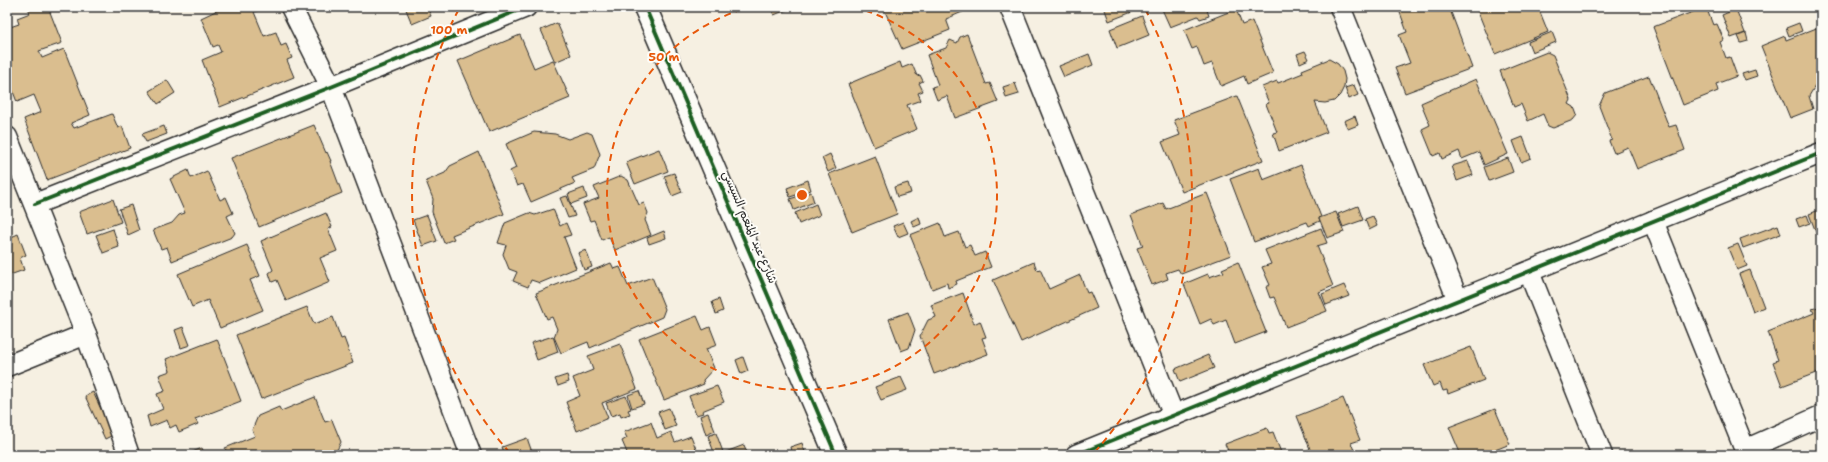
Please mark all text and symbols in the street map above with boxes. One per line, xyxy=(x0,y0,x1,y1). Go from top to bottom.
text: 100 m xyxy=(431,22,468,38)
text: 50 m xyxy=(649,49,680,65)
street label: شارع عبد المنعم السيسي xyxy=(716,168,781,287)
centre of rings xyxy=(795,188,809,202)

